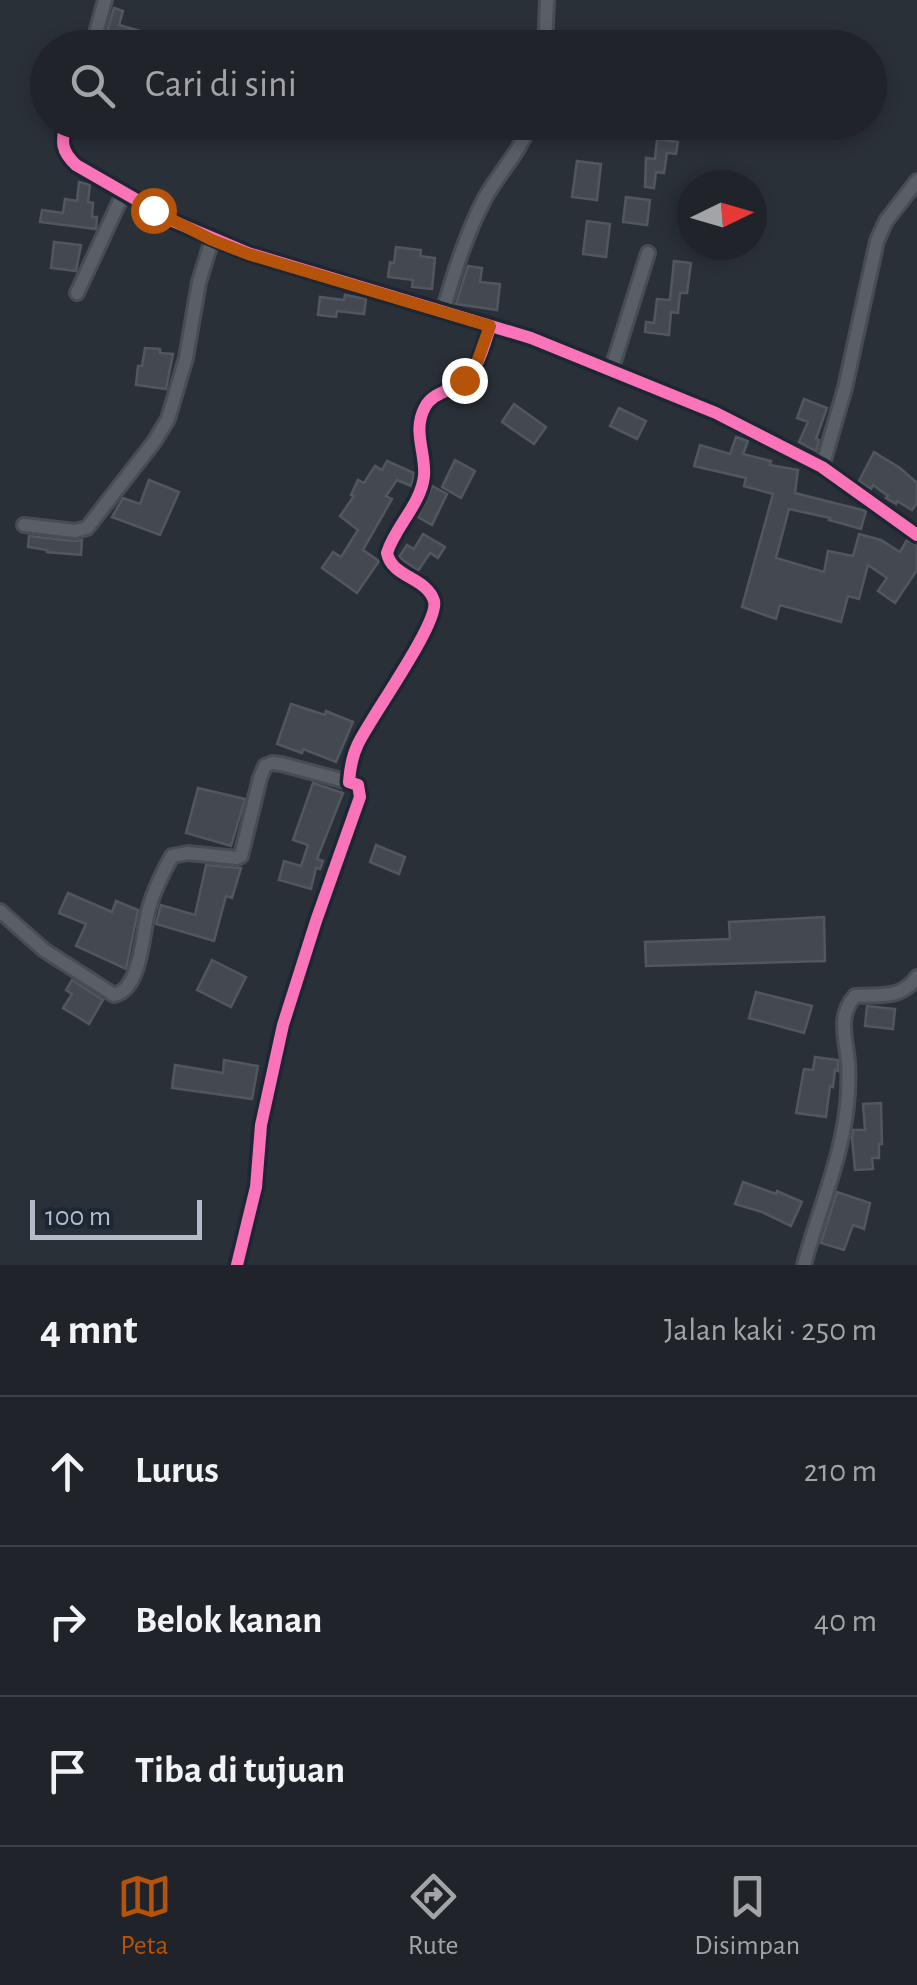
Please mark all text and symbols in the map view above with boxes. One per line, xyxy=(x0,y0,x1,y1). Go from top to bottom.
search box xyxy=(30,30,887,140)
icon: search xyxy=(65,58,120,113)
text: Cari di sini xyxy=(145,66,297,104)
north arrow xyxy=(677,170,767,260)
route start xyxy=(131,188,177,234)
route end xyxy=(442,358,488,404)
scale bar xyxy=(30,1195,202,1240)
text: 100 m xyxy=(45,1203,111,1231)
text: 4 mnt xyxy=(40,1309,138,1351)
text: Jalan kaki · 250 m xyxy=(664,1314,877,1346)
icon: ahead xyxy=(40,1444,95,1499)
text: Lurus xyxy=(135,1452,219,1490)
text: 210 m xyxy=(804,1455,877,1487)
icon: right xyxy=(40,1594,95,1649)
text: Belok kanan xyxy=(135,1602,322,1640)
text: 40 m xyxy=(814,1605,877,1637)
icon: arrive xyxy=(40,1744,95,1799)
text: Tiba di tujuan xyxy=(135,1752,345,1790)
tab: Peta xyxy=(117,1869,172,1963)
tab: Rute xyxy=(406,1869,461,1963)
tab: Disimpan xyxy=(694,1869,800,1963)

